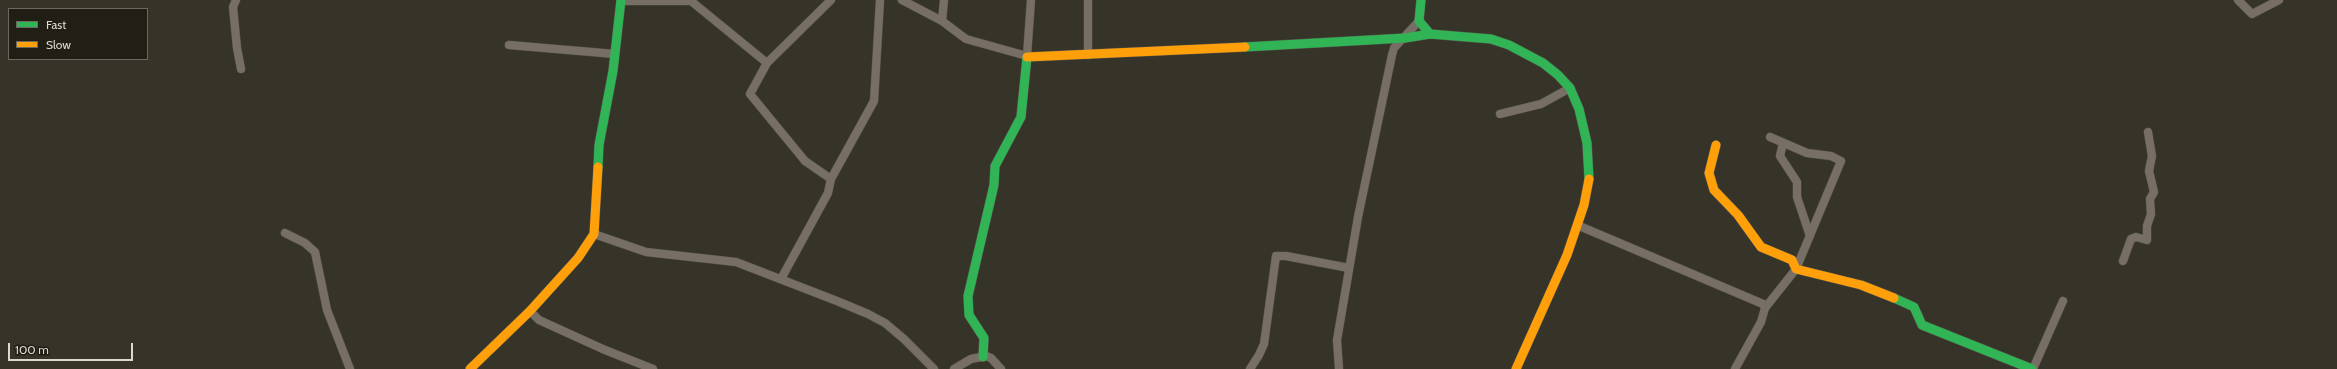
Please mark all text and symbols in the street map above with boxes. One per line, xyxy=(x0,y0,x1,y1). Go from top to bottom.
legend xyxy=(8,8,148,60)
text: Fast xyxy=(46,17,66,32)
text: Slow xyxy=(46,37,71,52)
scale bar xyxy=(10,335,135,361)
text: 100 m xyxy=(15,342,49,357)

